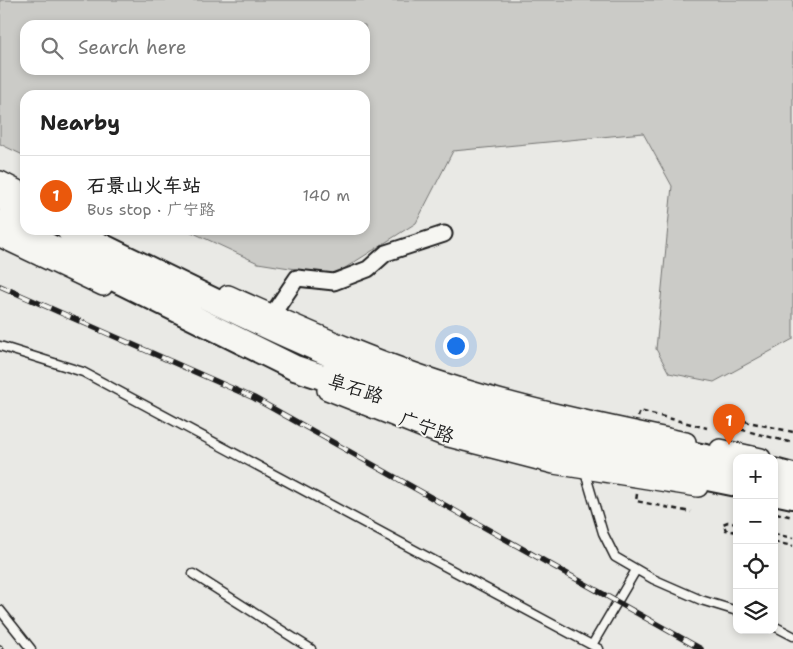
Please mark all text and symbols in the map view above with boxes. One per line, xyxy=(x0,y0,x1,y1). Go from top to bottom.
search box xyxy=(20,20,370,75)
icon: search xyxy=(38,34,66,62)
text: Search here xyxy=(78,35,187,60)
text: Nearby xyxy=(40,109,120,137)
text: 石景山火车站 xyxy=(87,173,201,198)
text: 1 xyxy=(52,185,60,206)
text: 140 m xyxy=(303,185,350,206)
text: Bus stop · 广宁路 xyxy=(87,199,215,220)
your location xyxy=(443,333,469,359)
street label: 阜石路 xyxy=(325,368,387,409)
pin: 1 xyxy=(713,404,745,445)
street label: 广宁路 xyxy=(396,406,458,449)
map controls xyxy=(733,454,778,634)
button: + xyxy=(733,454,778,499)
button: − xyxy=(733,499,778,544)
button: locate xyxy=(733,544,778,589)
button: layers xyxy=(733,589,778,634)

